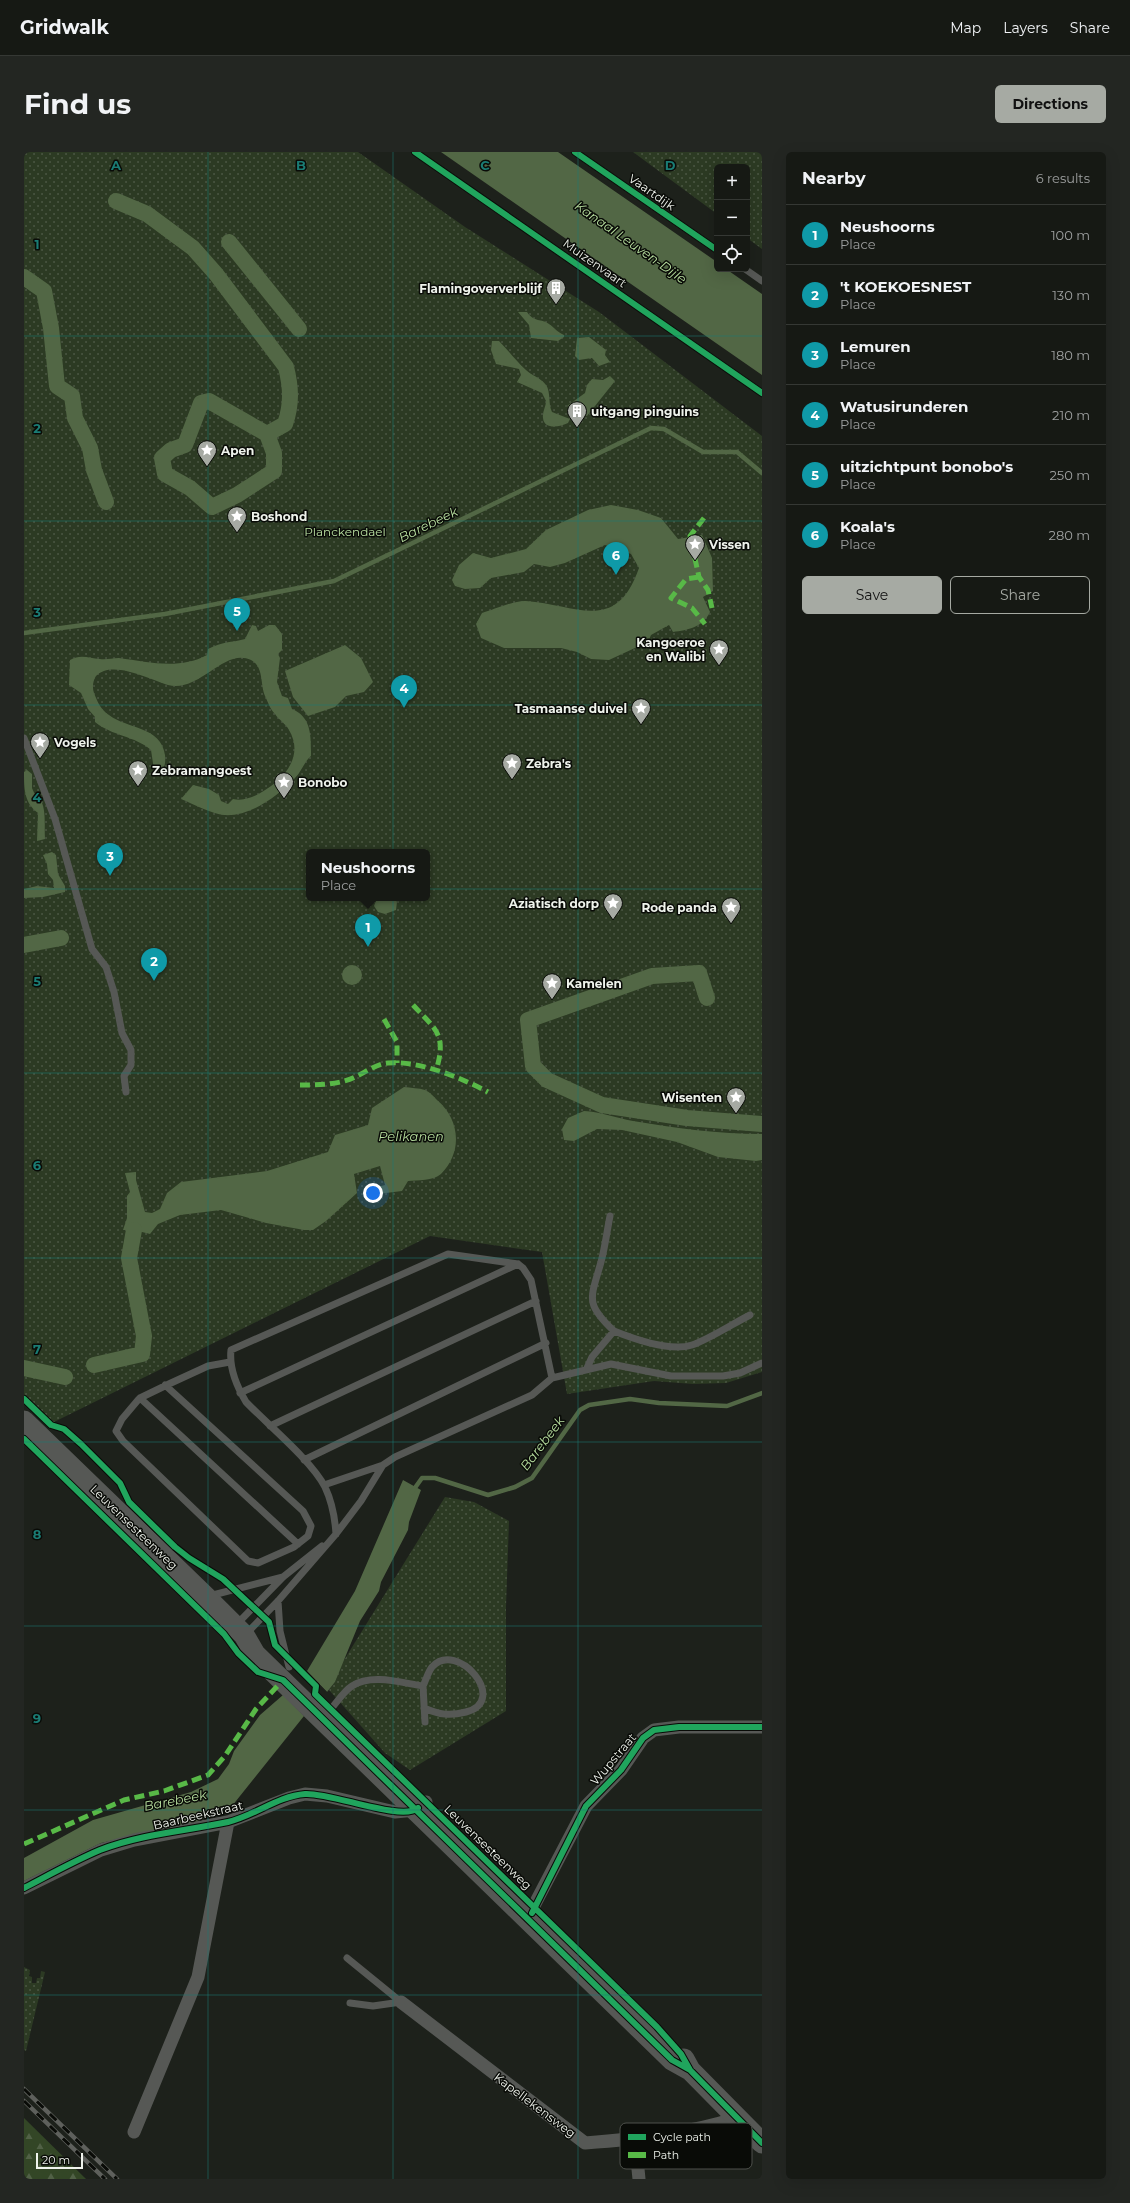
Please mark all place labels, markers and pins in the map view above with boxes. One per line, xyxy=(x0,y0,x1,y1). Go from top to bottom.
building icon: Flamingoververblijf xyxy=(545,277,567,305)
place label: Flamingoververblijf xyxy=(419,281,543,296)
building icon: uitgang pinguins xyxy=(566,400,588,428)
place label: uitgang pinguins xyxy=(591,404,700,419)
place icon: Apen xyxy=(196,439,218,467)
place label: Apen xyxy=(220,443,254,458)
place icon: Boshond xyxy=(226,505,248,533)
place label: Boshond xyxy=(251,509,307,524)
place icon: Vissen xyxy=(684,533,706,561)
place label: Vissen xyxy=(708,537,750,552)
pin: 6 xyxy=(603,542,629,575)
pin: 5 xyxy=(224,598,250,631)
place label: Kangoeroe en Walibi xyxy=(636,635,705,664)
place icon: Kangoeroe en Walibi xyxy=(708,638,730,666)
pin: 4 xyxy=(391,675,417,708)
place icon: Tasmaanse duivel xyxy=(630,697,652,725)
place label: Tasmaanse duivel xyxy=(515,701,627,716)
place icon: Vogels xyxy=(29,731,51,759)
place label: Vogels xyxy=(53,735,97,750)
place icon: Zebra's xyxy=(501,752,523,780)
place label: Zebra's xyxy=(526,756,572,771)
place icon: Zebramangoest xyxy=(127,759,149,787)
place label: Zebramangoest xyxy=(152,763,252,778)
place icon: Bonobo xyxy=(273,771,295,799)
place label: Bonobo xyxy=(298,775,348,790)
pin: 3 xyxy=(97,843,123,876)
place icon: Aziatisch dorp xyxy=(602,892,624,920)
place label: Aziatisch dorp xyxy=(508,896,599,911)
place icon: Rode panda xyxy=(720,896,742,924)
place label: Rode panda xyxy=(641,900,717,915)
pin: 1 xyxy=(355,914,381,947)
pin: 2 xyxy=(141,948,167,981)
place icon: Kamelen xyxy=(541,972,563,1000)
place label: Kamelen xyxy=(566,976,622,991)
place icon: Wisenten xyxy=(725,1086,747,1114)
place label: Wisenten xyxy=(661,1090,722,1105)

